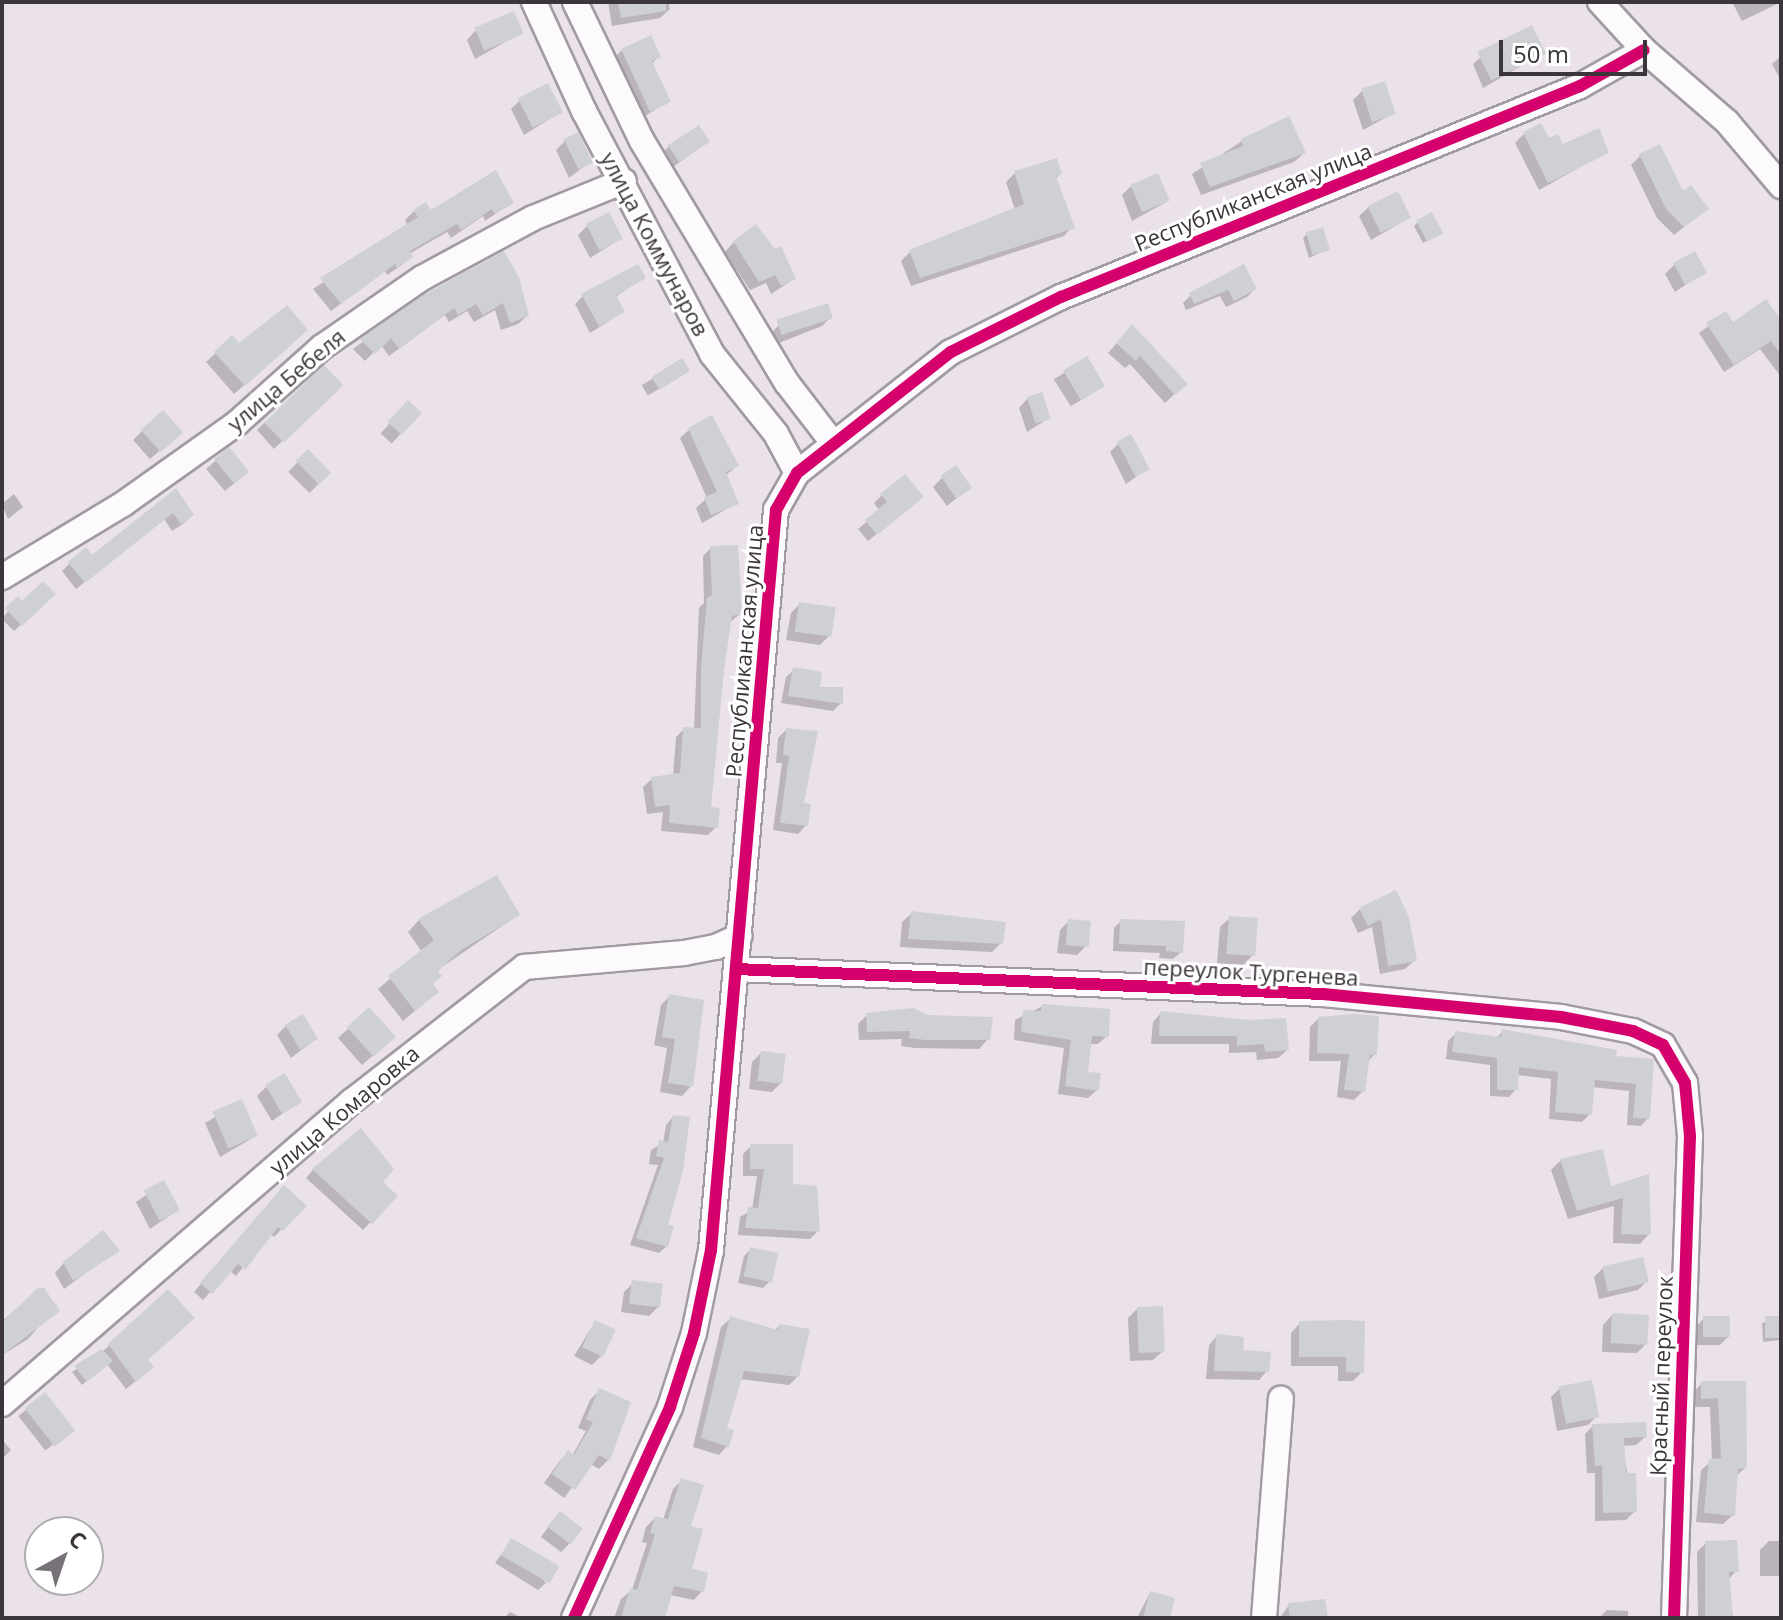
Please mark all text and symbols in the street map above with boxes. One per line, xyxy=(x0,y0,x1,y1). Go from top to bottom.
scale bar xyxy=(1503,24,1651,74)
text: 50 m xyxy=(1513,37,1569,70)
street label: Республиканская улица xyxy=(1130,137,1376,257)
street label: улица Коммунаров xyxy=(595,147,715,341)
street label: улица Бебеля xyxy=(222,323,350,437)
street label: Республиканская улица xyxy=(720,524,768,778)
street label: переулок Тургенева xyxy=(1143,953,1359,991)
street label: улица Комаровка xyxy=(264,1040,424,1180)
street label: Красный переулок xyxy=(1644,1276,1678,1476)
north arrow xyxy=(24,1516,104,1596)
text: С xyxy=(63,1523,93,1555)

